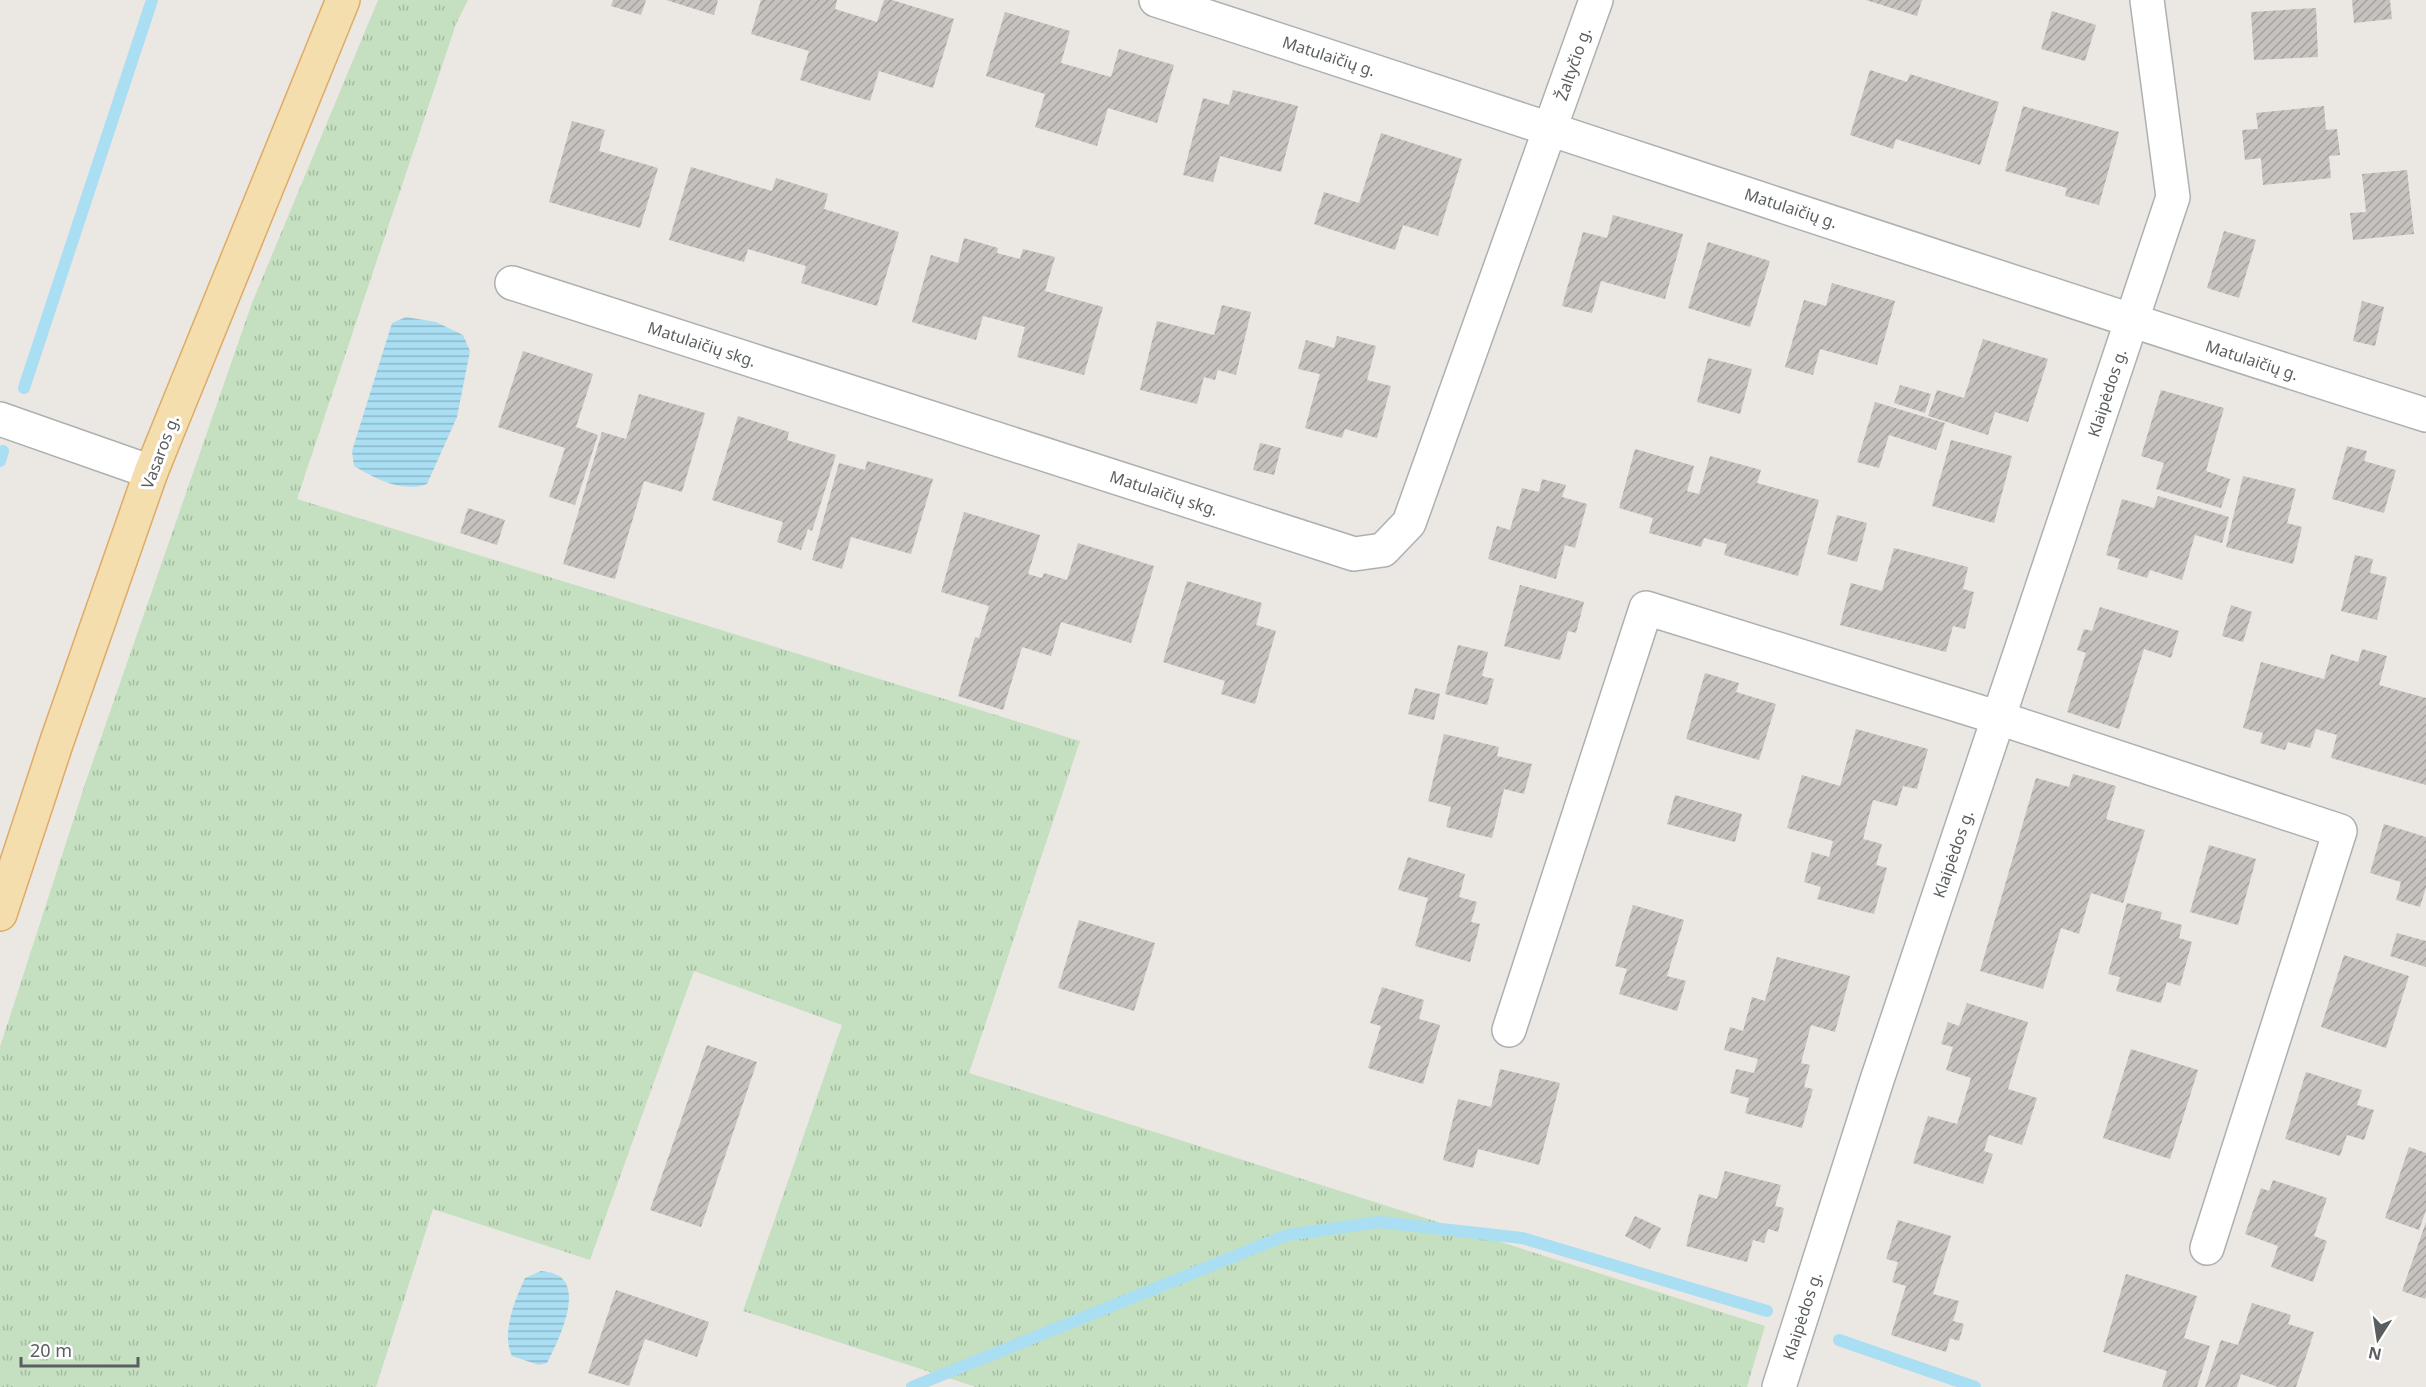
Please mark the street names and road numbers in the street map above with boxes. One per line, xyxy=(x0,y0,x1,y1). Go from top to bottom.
street label: Žaltyčio g. xyxy=(1550,25,1596,103)
street label: Matulaičių g. xyxy=(1280,31,1378,81)
street label: Matulaičių g. xyxy=(1742,183,1840,233)
street label: Matulaičių skg. xyxy=(645,316,759,372)
street label: Matulaičių g. xyxy=(2203,335,2301,385)
street label: Klaipėdos g. xyxy=(2082,346,2132,440)
street label: Vasaros g. xyxy=(136,412,184,492)
street label: Matulaičių skg. xyxy=(1107,465,1221,521)
street label: Klaipėdos g. xyxy=(1928,807,1978,901)
street label: Klaipėdos g. xyxy=(1777,1269,1827,1363)

